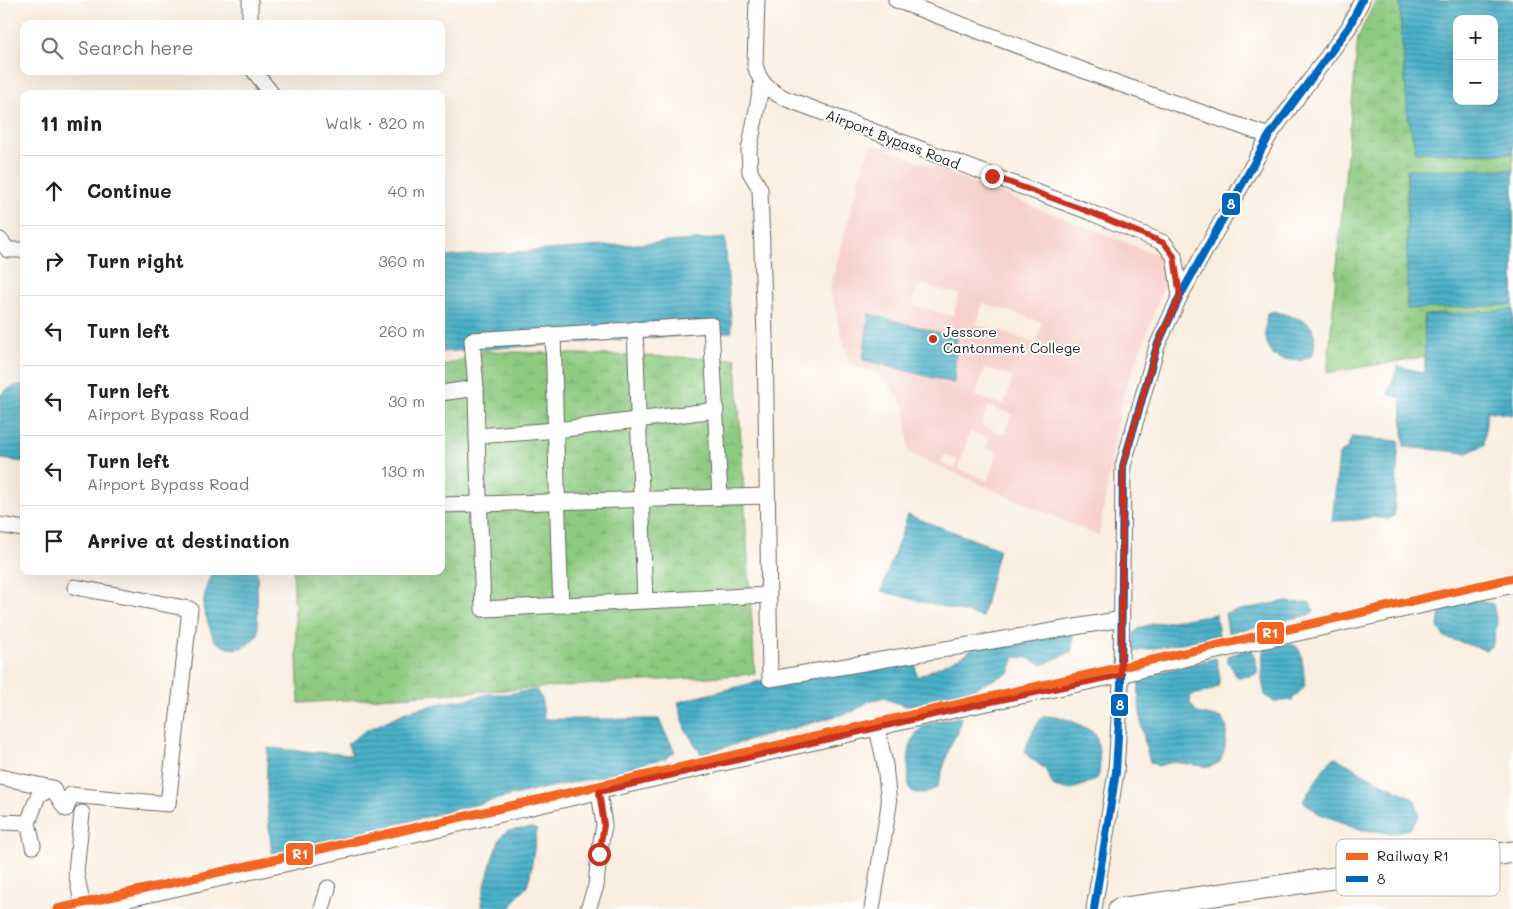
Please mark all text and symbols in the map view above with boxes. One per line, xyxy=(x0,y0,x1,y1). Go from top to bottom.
map controls xyxy=(1453,15,1498,105)
button: + xyxy=(1453,15,1498,60)
search box xyxy=(20,20,445,75)
icon: search xyxy=(38,34,66,62)
text: Search here xyxy=(78,35,194,60)
button: − xyxy=(1453,60,1498,105)
street label: Airport Bypass Road xyxy=(823,105,963,173)
text: 11 min xyxy=(40,109,102,136)
text: Walk · 820 m xyxy=(325,112,425,133)
route end xyxy=(981,165,1004,188)
icon: ahead xyxy=(40,177,68,205)
text: Continue xyxy=(87,178,172,203)
text: 40 m xyxy=(388,180,425,201)
line badge: 8 xyxy=(1221,192,1241,216)
text: 8 xyxy=(1227,194,1236,213)
icon: right xyxy=(40,247,68,275)
text: Turn right xyxy=(87,248,184,273)
text: 360 m xyxy=(378,250,425,271)
icon: left xyxy=(40,317,68,345)
text: Turn left xyxy=(87,318,170,343)
text: 260 m xyxy=(379,320,425,341)
place label: Jessore Cantonment College xyxy=(943,322,1081,357)
marker: Jessore Cantonment College xyxy=(927,333,939,345)
text: Turn left xyxy=(87,378,170,403)
icon: left xyxy=(40,387,68,415)
text: 30 m xyxy=(388,390,425,411)
text: Airport Bypass Road xyxy=(87,403,249,424)
text: Turn left xyxy=(87,448,170,473)
icon: left xyxy=(40,457,68,485)
text: 130 m xyxy=(381,460,425,481)
text: Airport Bypass Road xyxy=(87,473,249,494)
icon: arrive xyxy=(40,527,68,555)
text: Arrive at destination xyxy=(87,528,290,553)
line badge: R1 xyxy=(1256,621,1285,645)
text: R1 xyxy=(1262,623,1278,642)
line badge: 8 xyxy=(1110,693,1129,717)
text: 8 xyxy=(1116,695,1125,714)
legend xyxy=(1336,839,1500,896)
line badge: R1 xyxy=(285,842,314,866)
route start xyxy=(588,843,611,866)
text: R1 xyxy=(292,844,308,863)
text: Railway R1 xyxy=(1377,846,1449,865)
text: 8 xyxy=(1377,869,1385,888)

